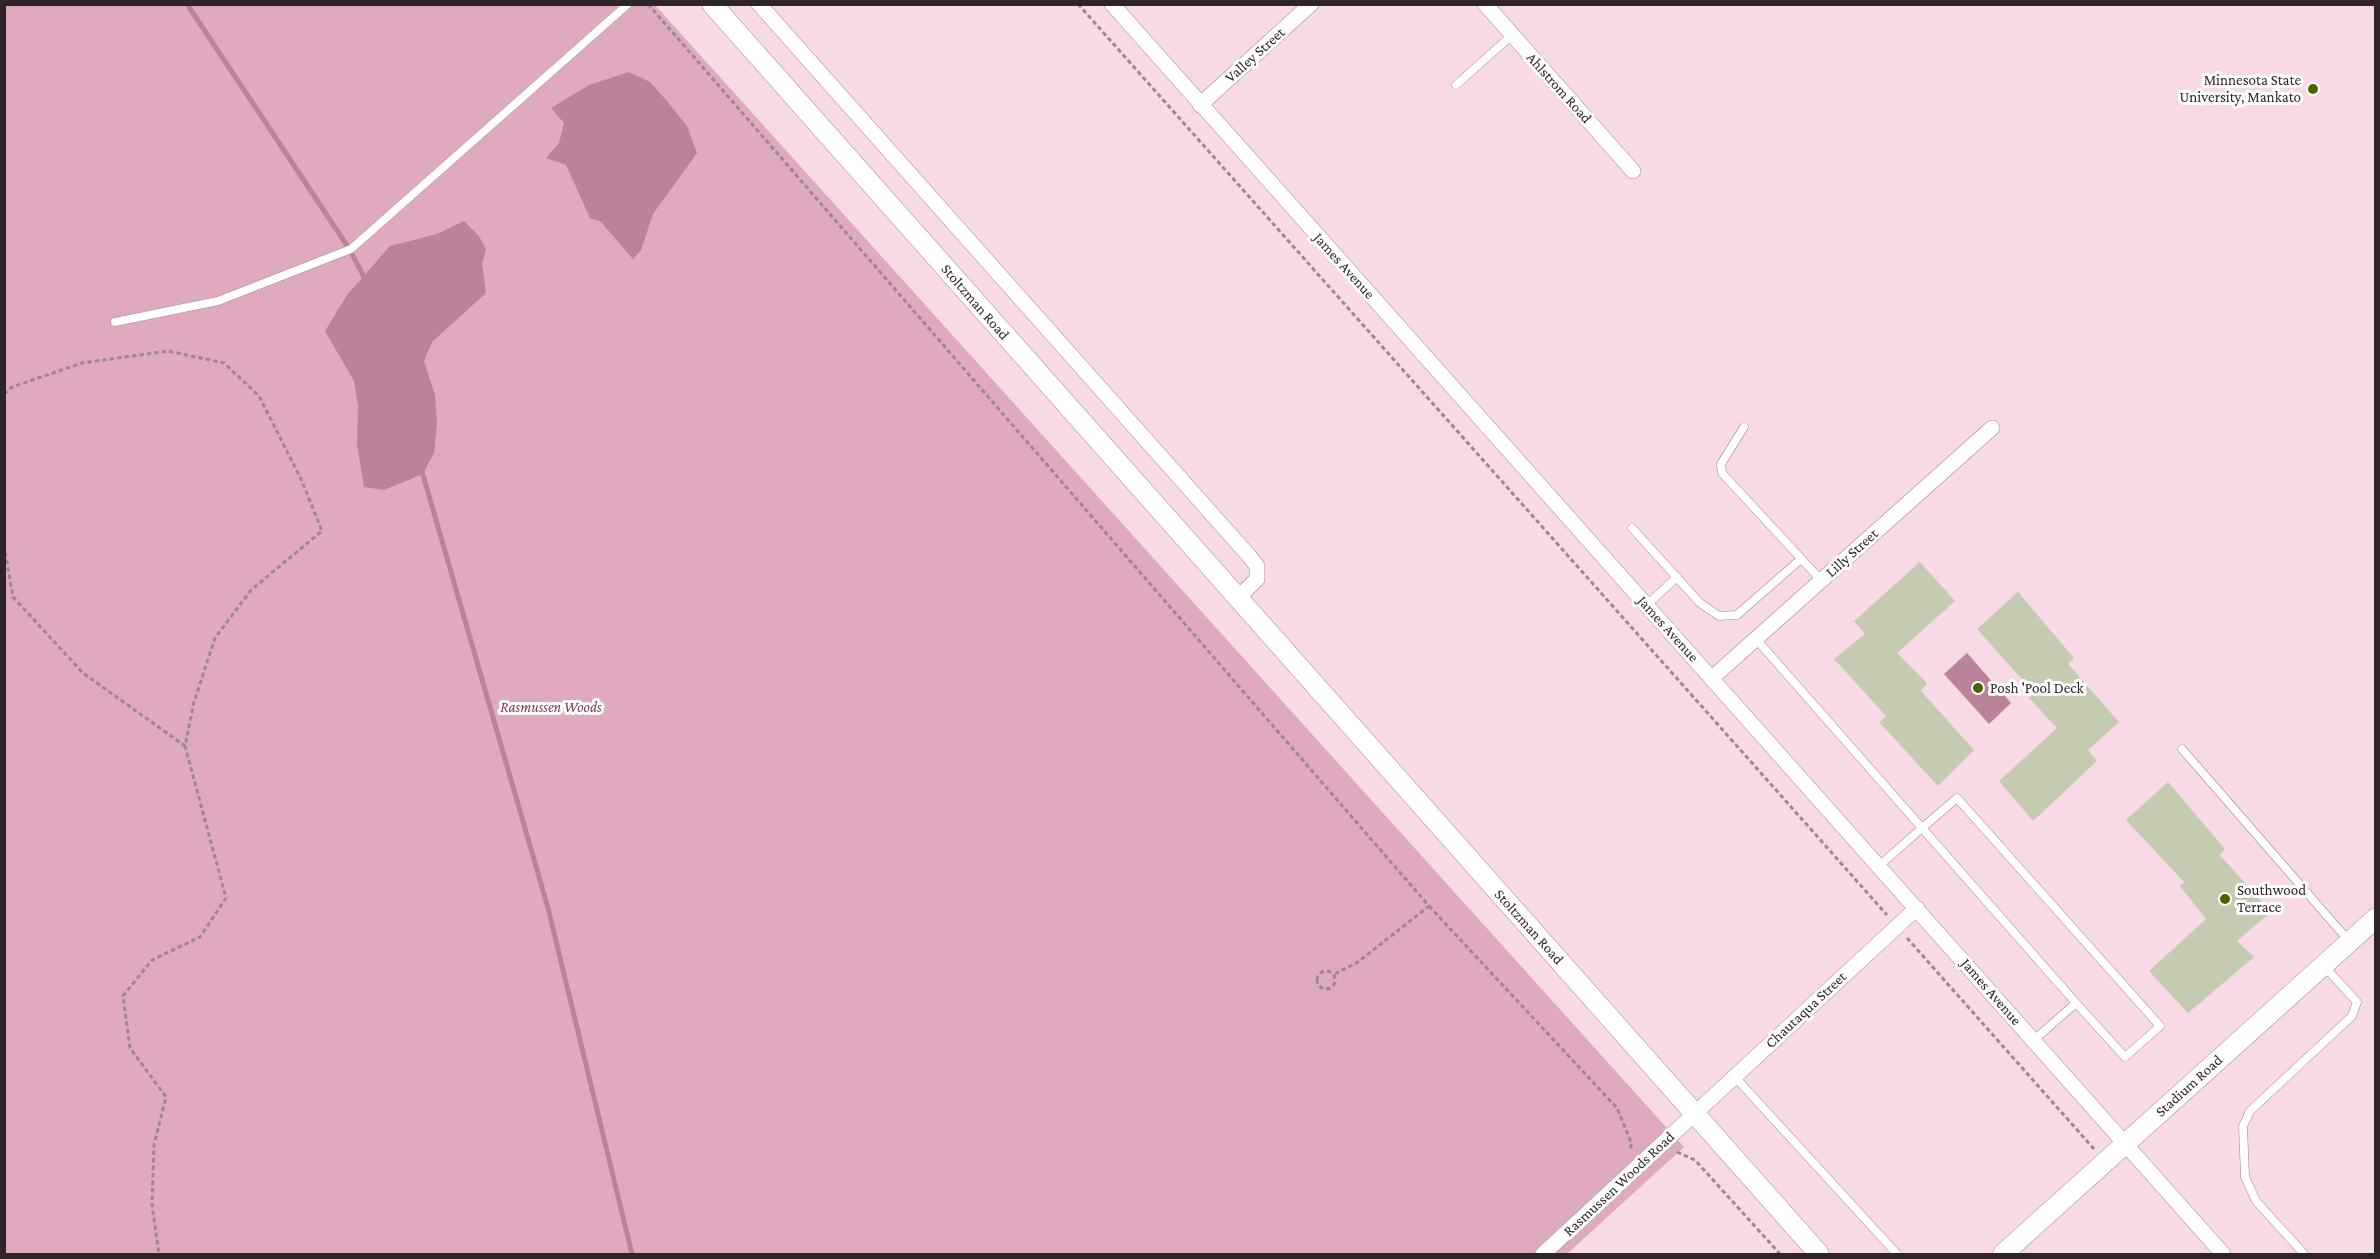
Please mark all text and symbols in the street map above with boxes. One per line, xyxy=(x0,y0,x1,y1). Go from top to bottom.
street label: Valley Street xyxy=(1221,24,1289,86)
street label: Ahlstrom Road xyxy=(1522,49,1596,127)
place label: Minnesota State University, Mankato xyxy=(2180,71,2301,106)
marker: Minnesota State University, Mankato xyxy=(2306,82,2320,96)
street label: James Avenue xyxy=(1310,229,1378,303)
street label: Stoltzman Road xyxy=(937,260,1013,344)
street label: Lilly Street xyxy=(1822,525,1882,581)
street label: James Avenue xyxy=(1634,592,1702,666)
place label: Posh 'Pool Deck xyxy=(1990,679,2084,697)
marker: Posh 'Pool Deck xyxy=(1971,681,1985,695)
park label: Rasmussen Woods xyxy=(500,698,602,716)
place label: Southwood Terrace xyxy=(2237,881,2306,916)
street label: Stoltzman Road xyxy=(1491,886,1567,968)
marker: Southwood Terrace xyxy=(2218,892,2232,906)
street label: James Avenue xyxy=(1957,955,2025,1029)
street label: Chautaqua Street xyxy=(1762,968,1850,1052)
street label: Stadium Road xyxy=(2152,1051,2226,1121)
street label: Rasmussen Woods Road xyxy=(1560,1128,1678,1240)

